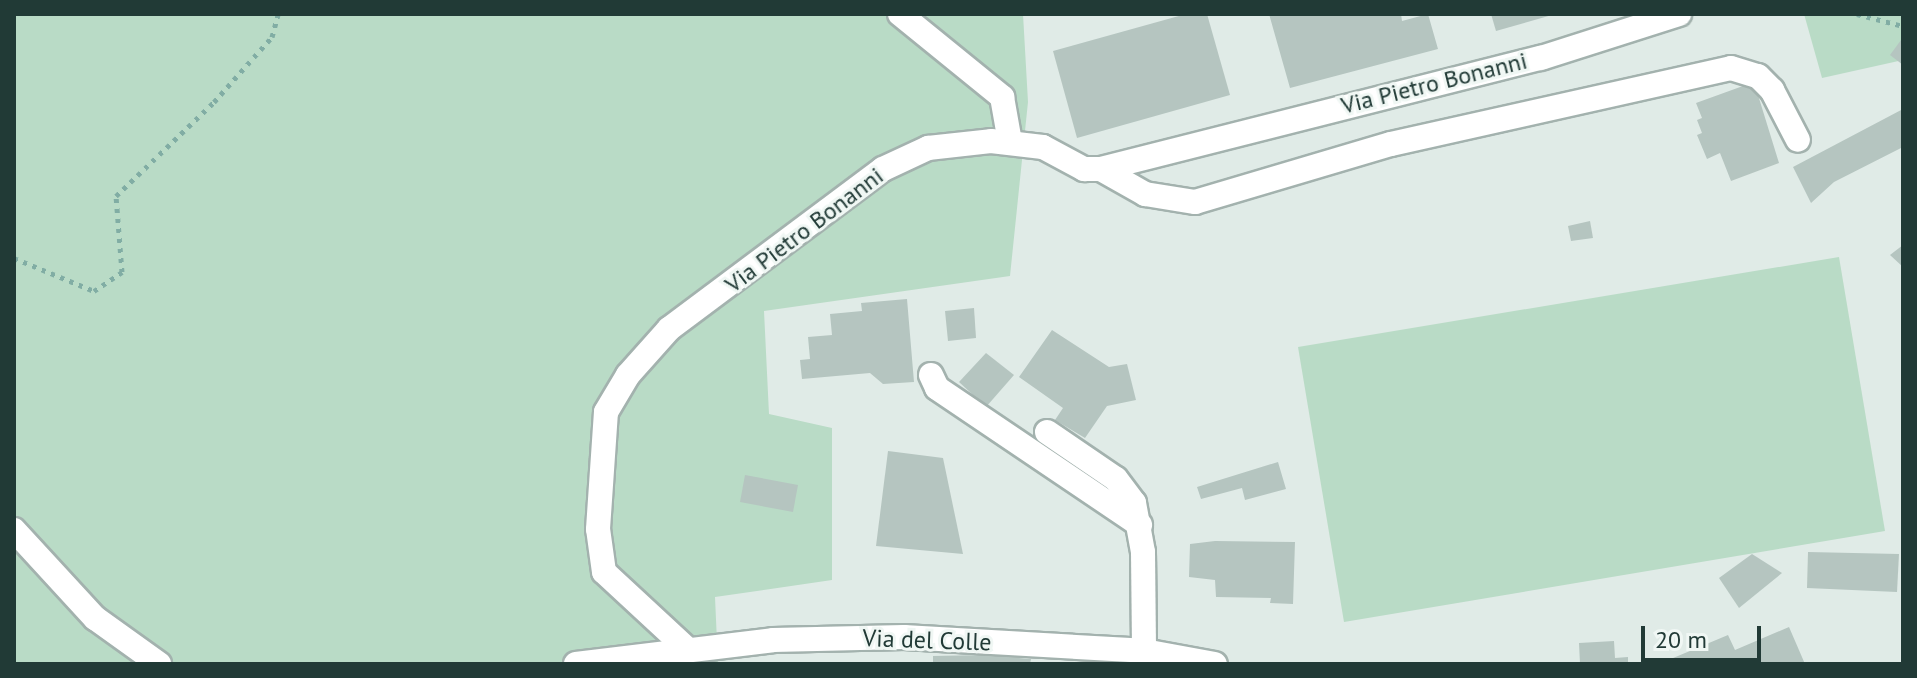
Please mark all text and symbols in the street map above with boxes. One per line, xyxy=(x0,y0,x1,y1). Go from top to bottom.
street label: Via Pietro Bonanni xyxy=(1338,46,1530,120)
street label: Via Pietro Bonanni xyxy=(719,161,889,299)
scale bar xyxy=(1645,610,1765,660)
street label: Via del Colle xyxy=(862,623,992,657)
text: 20 m xyxy=(1655,624,1707,655)

